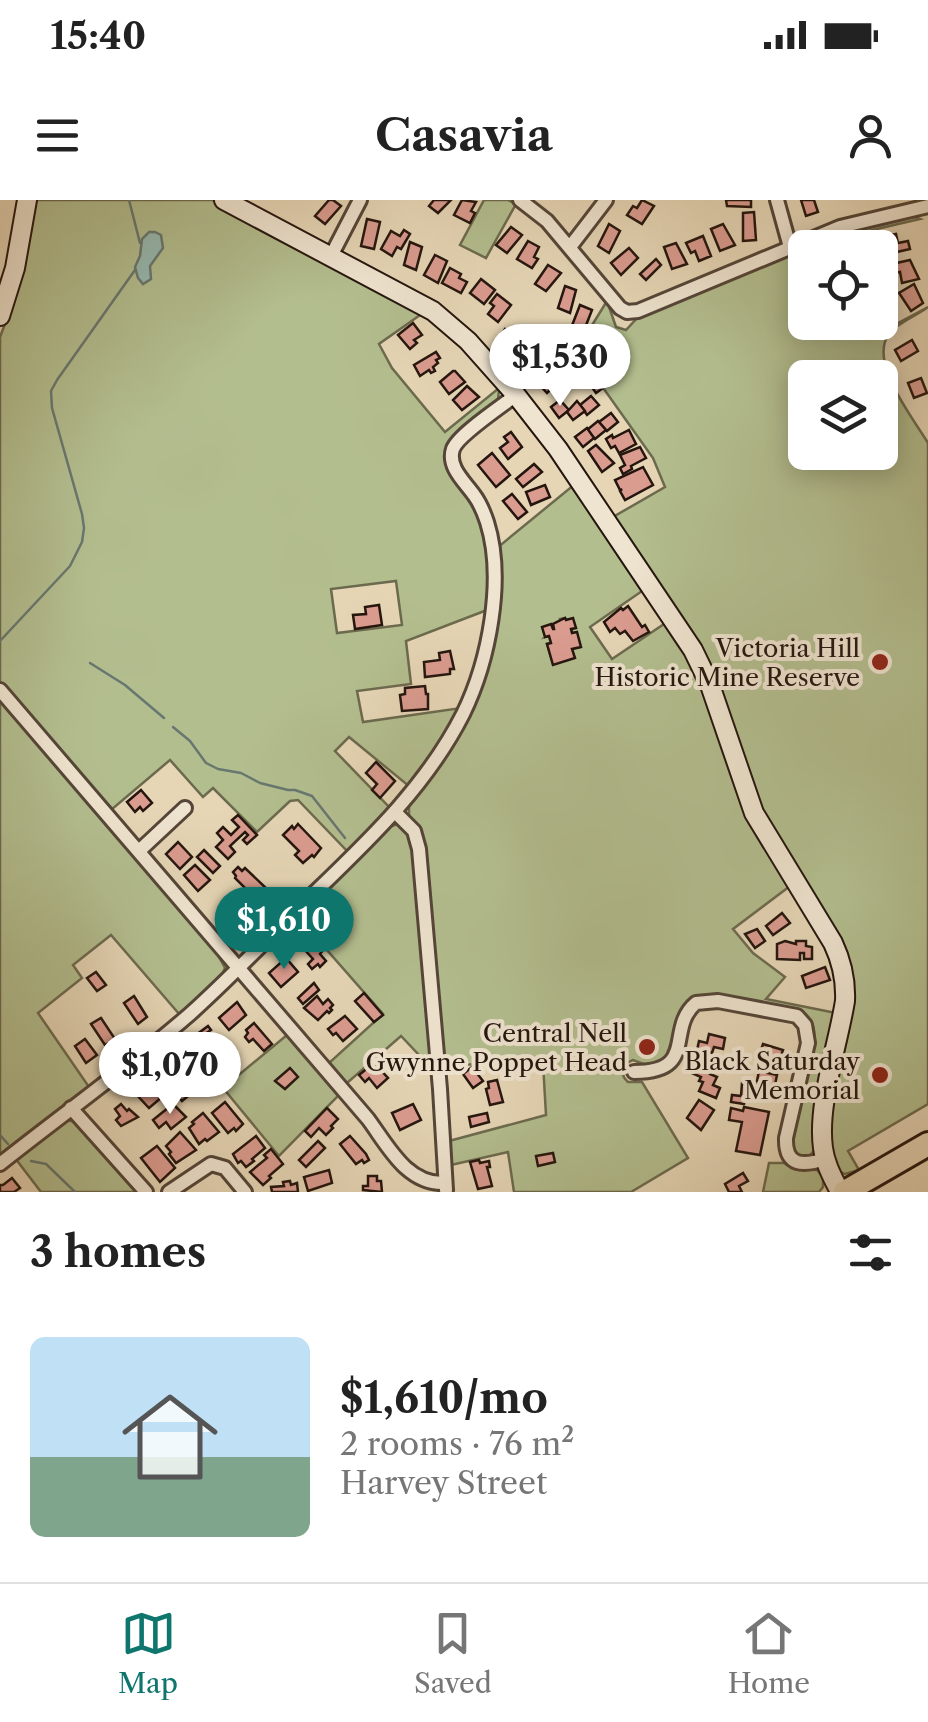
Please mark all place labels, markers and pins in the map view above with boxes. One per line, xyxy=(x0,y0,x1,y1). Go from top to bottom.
pin: $1,530 xyxy=(479,324,641,409)
place label: Victoria Hill Historic Mine Reserve xyxy=(595,633,860,693)
marker: Victoria Hill Historic Mine Reserve xyxy=(869,651,891,673)
pin: $1,610 xyxy=(203,887,365,972)
place label: Central Nell Gwynne Poppet Head xyxy=(366,1018,627,1078)
pin: $1,070 xyxy=(89,1032,251,1117)
marker: Central Nell Gwynne Poppet Head xyxy=(636,1036,658,1058)
place label: Black Saturday Memorial xyxy=(684,1046,861,1106)
marker: Black Saturday Memorial xyxy=(869,1064,891,1086)

